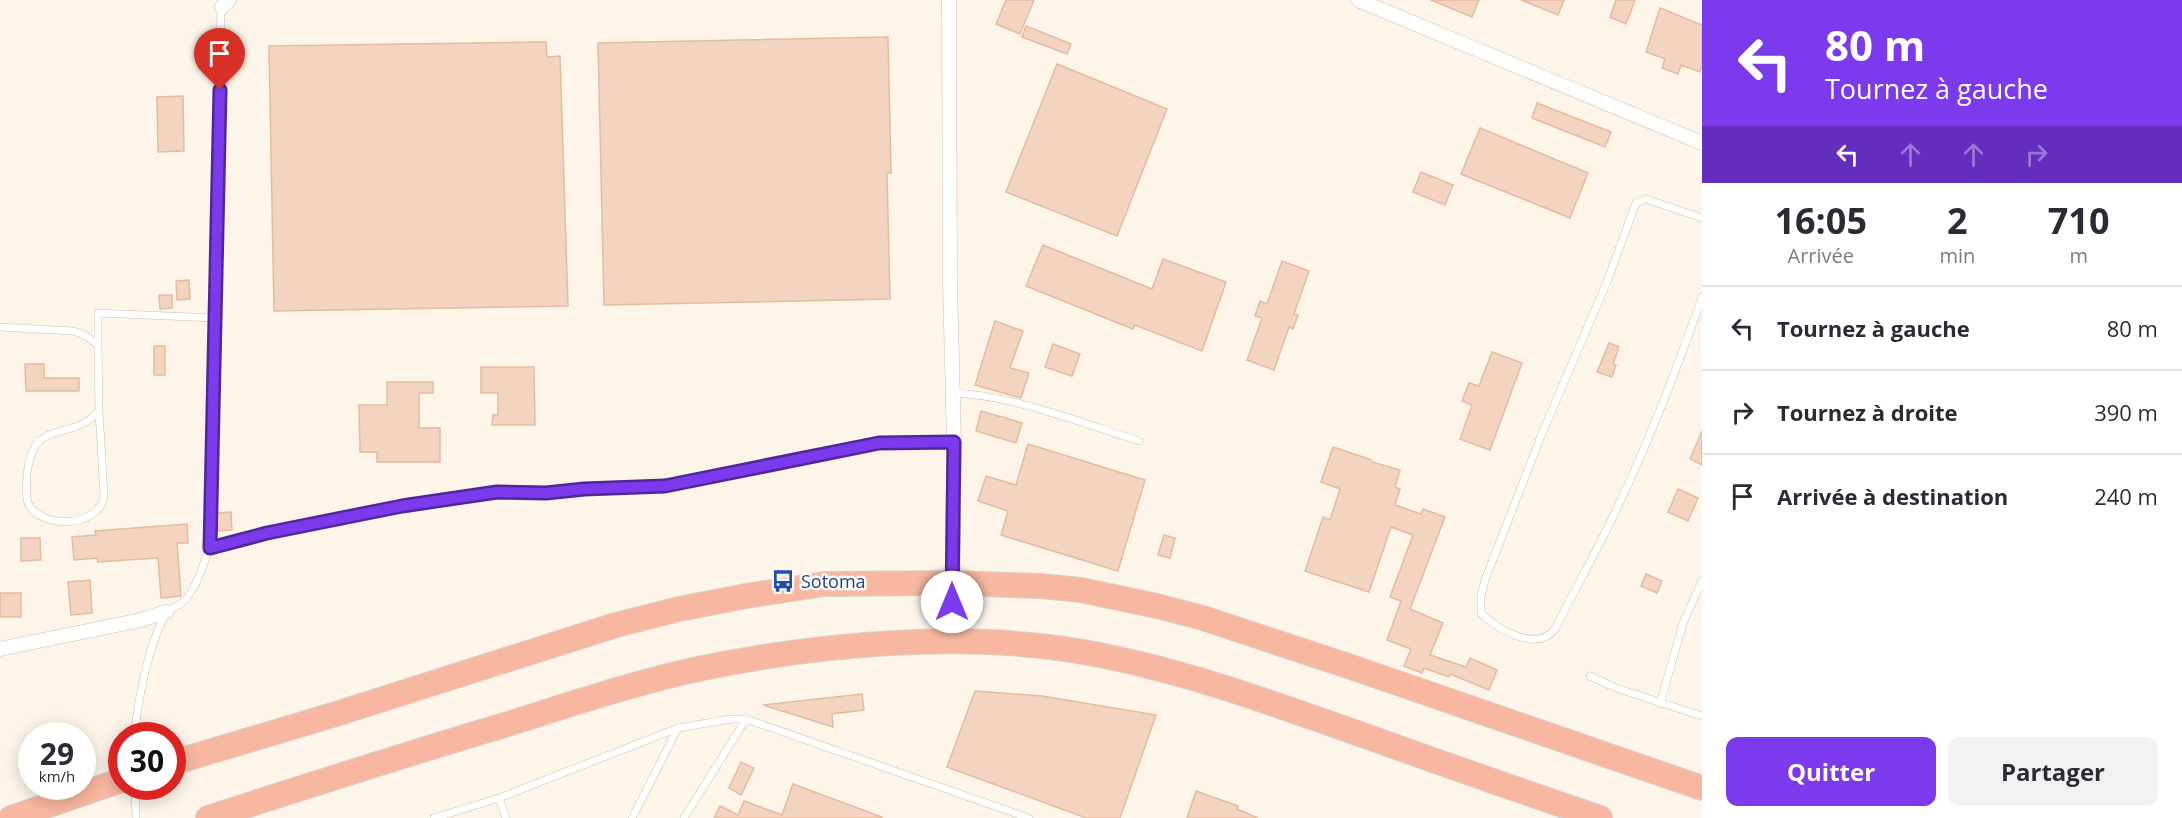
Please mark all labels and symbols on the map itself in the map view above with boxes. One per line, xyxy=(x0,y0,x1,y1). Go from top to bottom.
pin xyxy=(194,28,245,90)
bus stop icon: Sotoma xyxy=(770,568,796,594)
place label: Sotoma xyxy=(801,569,866,593)
position arrow xyxy=(920,570,984,634)
speed limit sign: 30 xyxy=(108,722,186,800)

